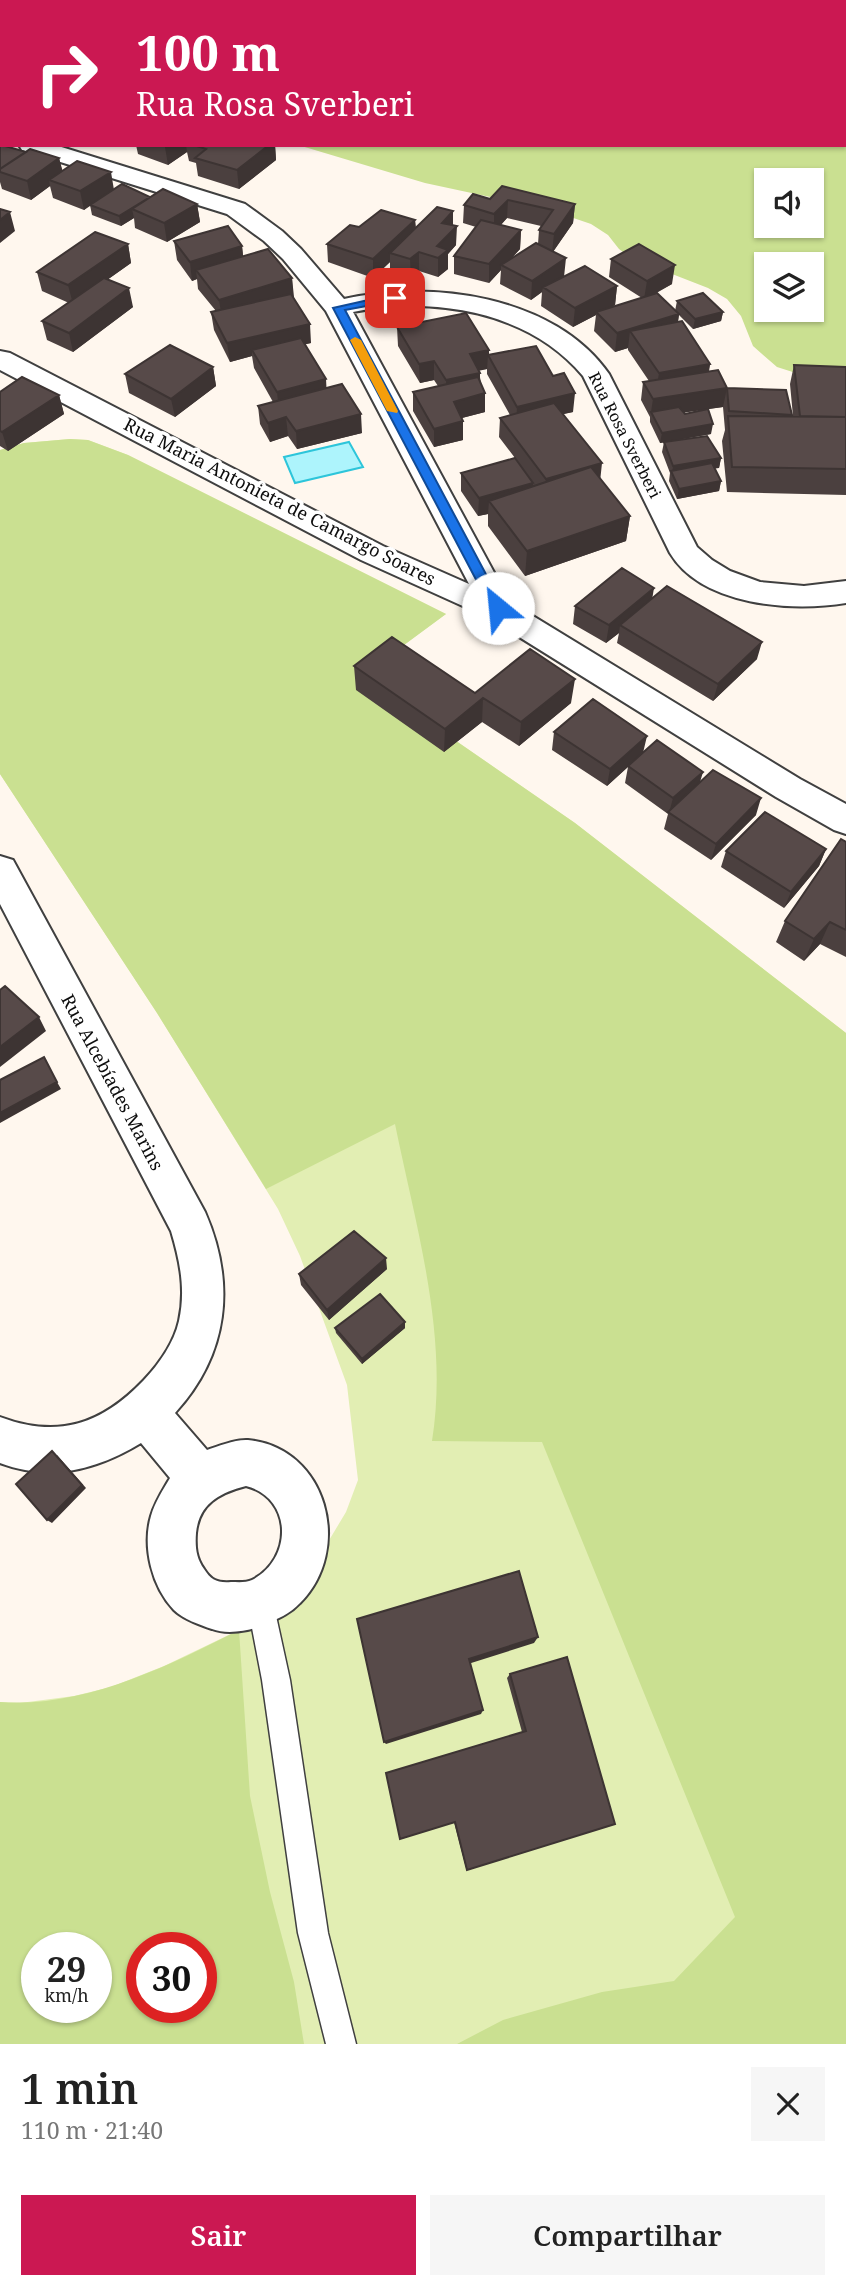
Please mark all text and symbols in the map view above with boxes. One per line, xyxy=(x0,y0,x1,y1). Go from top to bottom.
text: 100 m xyxy=(136,19,280,85)
icon: right xyxy=(21,28,112,119)
text: Rua Rosa Sverberi xyxy=(136,82,414,125)
map controls xyxy=(754,168,824,322)
button: sound xyxy=(754,168,824,238)
button: layers xyxy=(754,252,824,322)
pin xyxy=(365,268,425,328)
icon: arrive xyxy=(376,279,414,317)
street label: Rua Rosa Sverberi xyxy=(584,368,666,502)
street label: Rua Maria Antonieta de Camargo Soares xyxy=(120,412,440,590)
position arrow xyxy=(461,571,535,645)
street label: Rua Alcebíades Marins xyxy=(56,990,170,1174)
speed limit sign: 30 xyxy=(126,1932,217,2023)
text: 29 xyxy=(47,1945,86,1992)
text: km/h xyxy=(44,1983,89,2007)
text: 1 min xyxy=(21,2059,138,2116)
button: close xyxy=(751,2067,825,2141)
text: 110 m · 21:40 xyxy=(21,2114,163,2146)
button: Sair xyxy=(21,2195,416,2275)
button: Compartilhar xyxy=(430,2195,825,2275)

